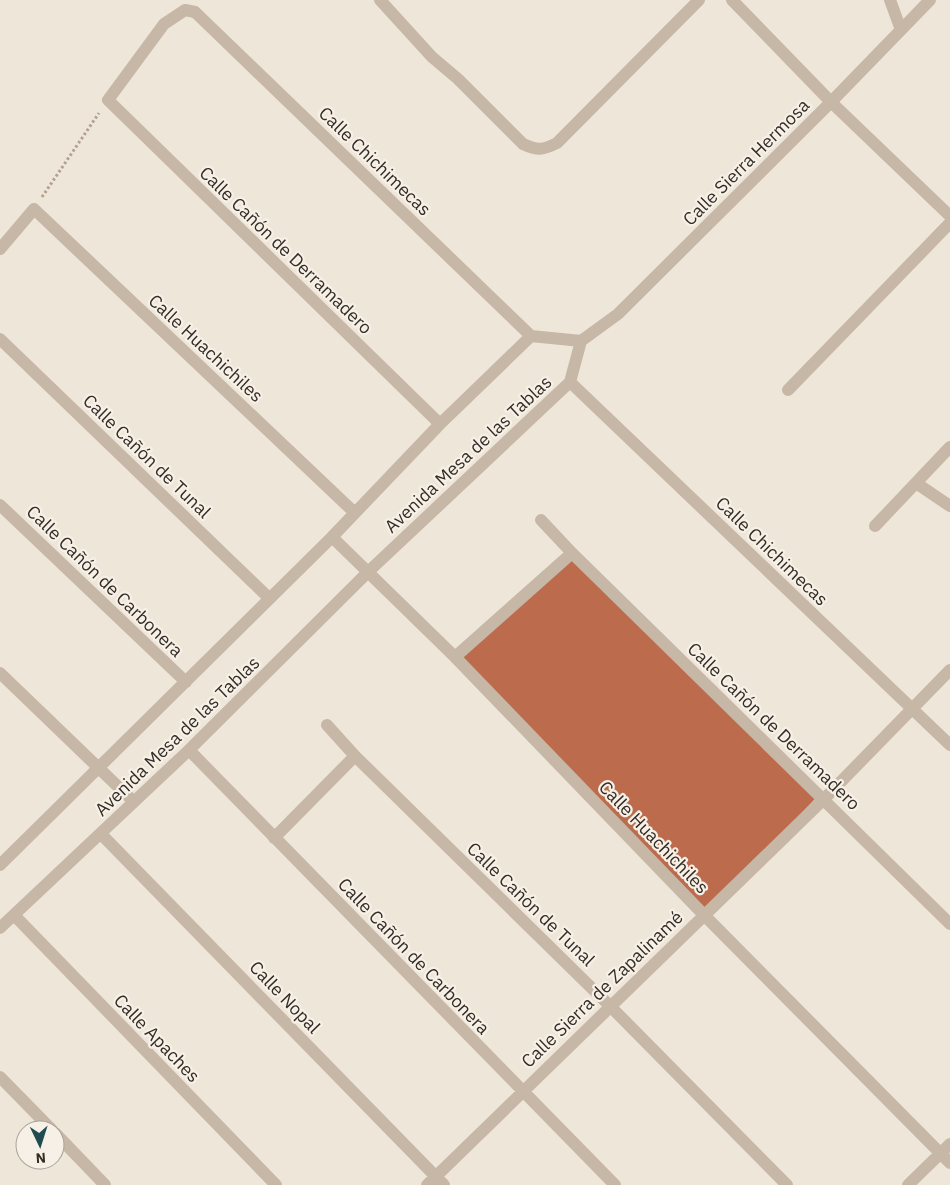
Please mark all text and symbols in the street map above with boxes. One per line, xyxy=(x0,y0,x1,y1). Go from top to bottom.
street label: Calle Sierra Hermosa xyxy=(678,94,814,230)
street label: Calle Chichimecas xyxy=(314,102,436,220)
street label: Calle Cañón de Derramadero xyxy=(195,161,377,339)
street label: Calle Huachichiles xyxy=(144,289,268,407)
street label: Avenida Mesa de las Tablas xyxy=(380,370,556,538)
street label: Calle Cañón de Tunal xyxy=(78,389,216,523)
street label: Calle Chichimecas xyxy=(711,492,833,610)
street label: Calle Cañón de Carbonera xyxy=(22,500,188,662)
street label: Calle Cañón de Derramadero xyxy=(683,637,865,815)
street label: Avenida Mesa de las Tablas xyxy=(90,651,264,821)
street label: Calle Huachichiles xyxy=(594,776,714,898)
street label: Calle Cañón de Tunal xyxy=(462,837,600,971)
street label: Calle Cañón de Carbonera xyxy=(333,873,495,1039)
street label: Calle Sierra de Zapalinamé xyxy=(516,906,688,1072)
street label: Calle Nopal xyxy=(245,956,325,1038)
street label: Calle Apaches xyxy=(109,989,205,1087)
north arrow xyxy=(15,1120,65,1170)
text: N xyxy=(35,1149,47,1167)

